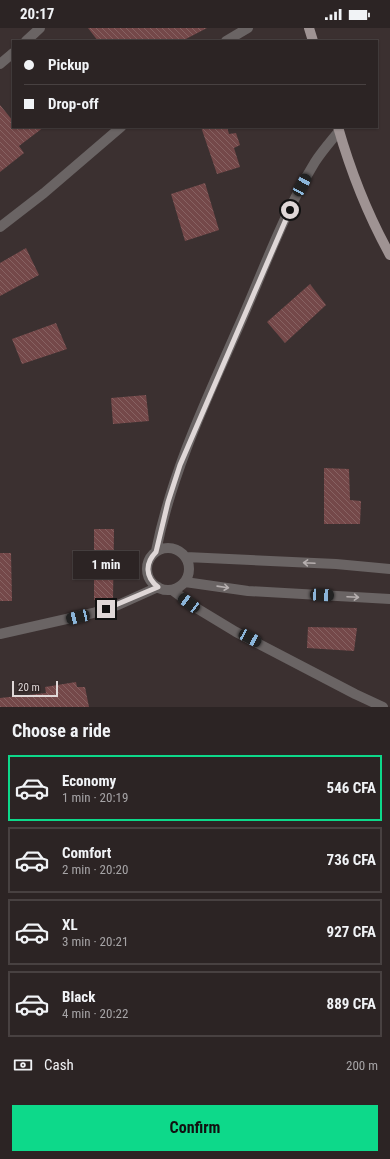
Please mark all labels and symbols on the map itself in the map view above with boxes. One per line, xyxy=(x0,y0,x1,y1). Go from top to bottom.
car xyxy=(291,172,313,198)
route start xyxy=(281,201,299,219)
callout: 1 min xyxy=(73,551,139,579)
one-way arrow xyxy=(303,559,316,566)
one-way arrow xyxy=(216,583,229,591)
car xyxy=(310,588,334,602)
car xyxy=(176,591,202,615)
one-way arrow xyxy=(346,593,359,600)
route end xyxy=(97,600,115,618)
car xyxy=(65,608,91,626)
car xyxy=(237,627,263,649)
scale bar xyxy=(12,679,58,698)

